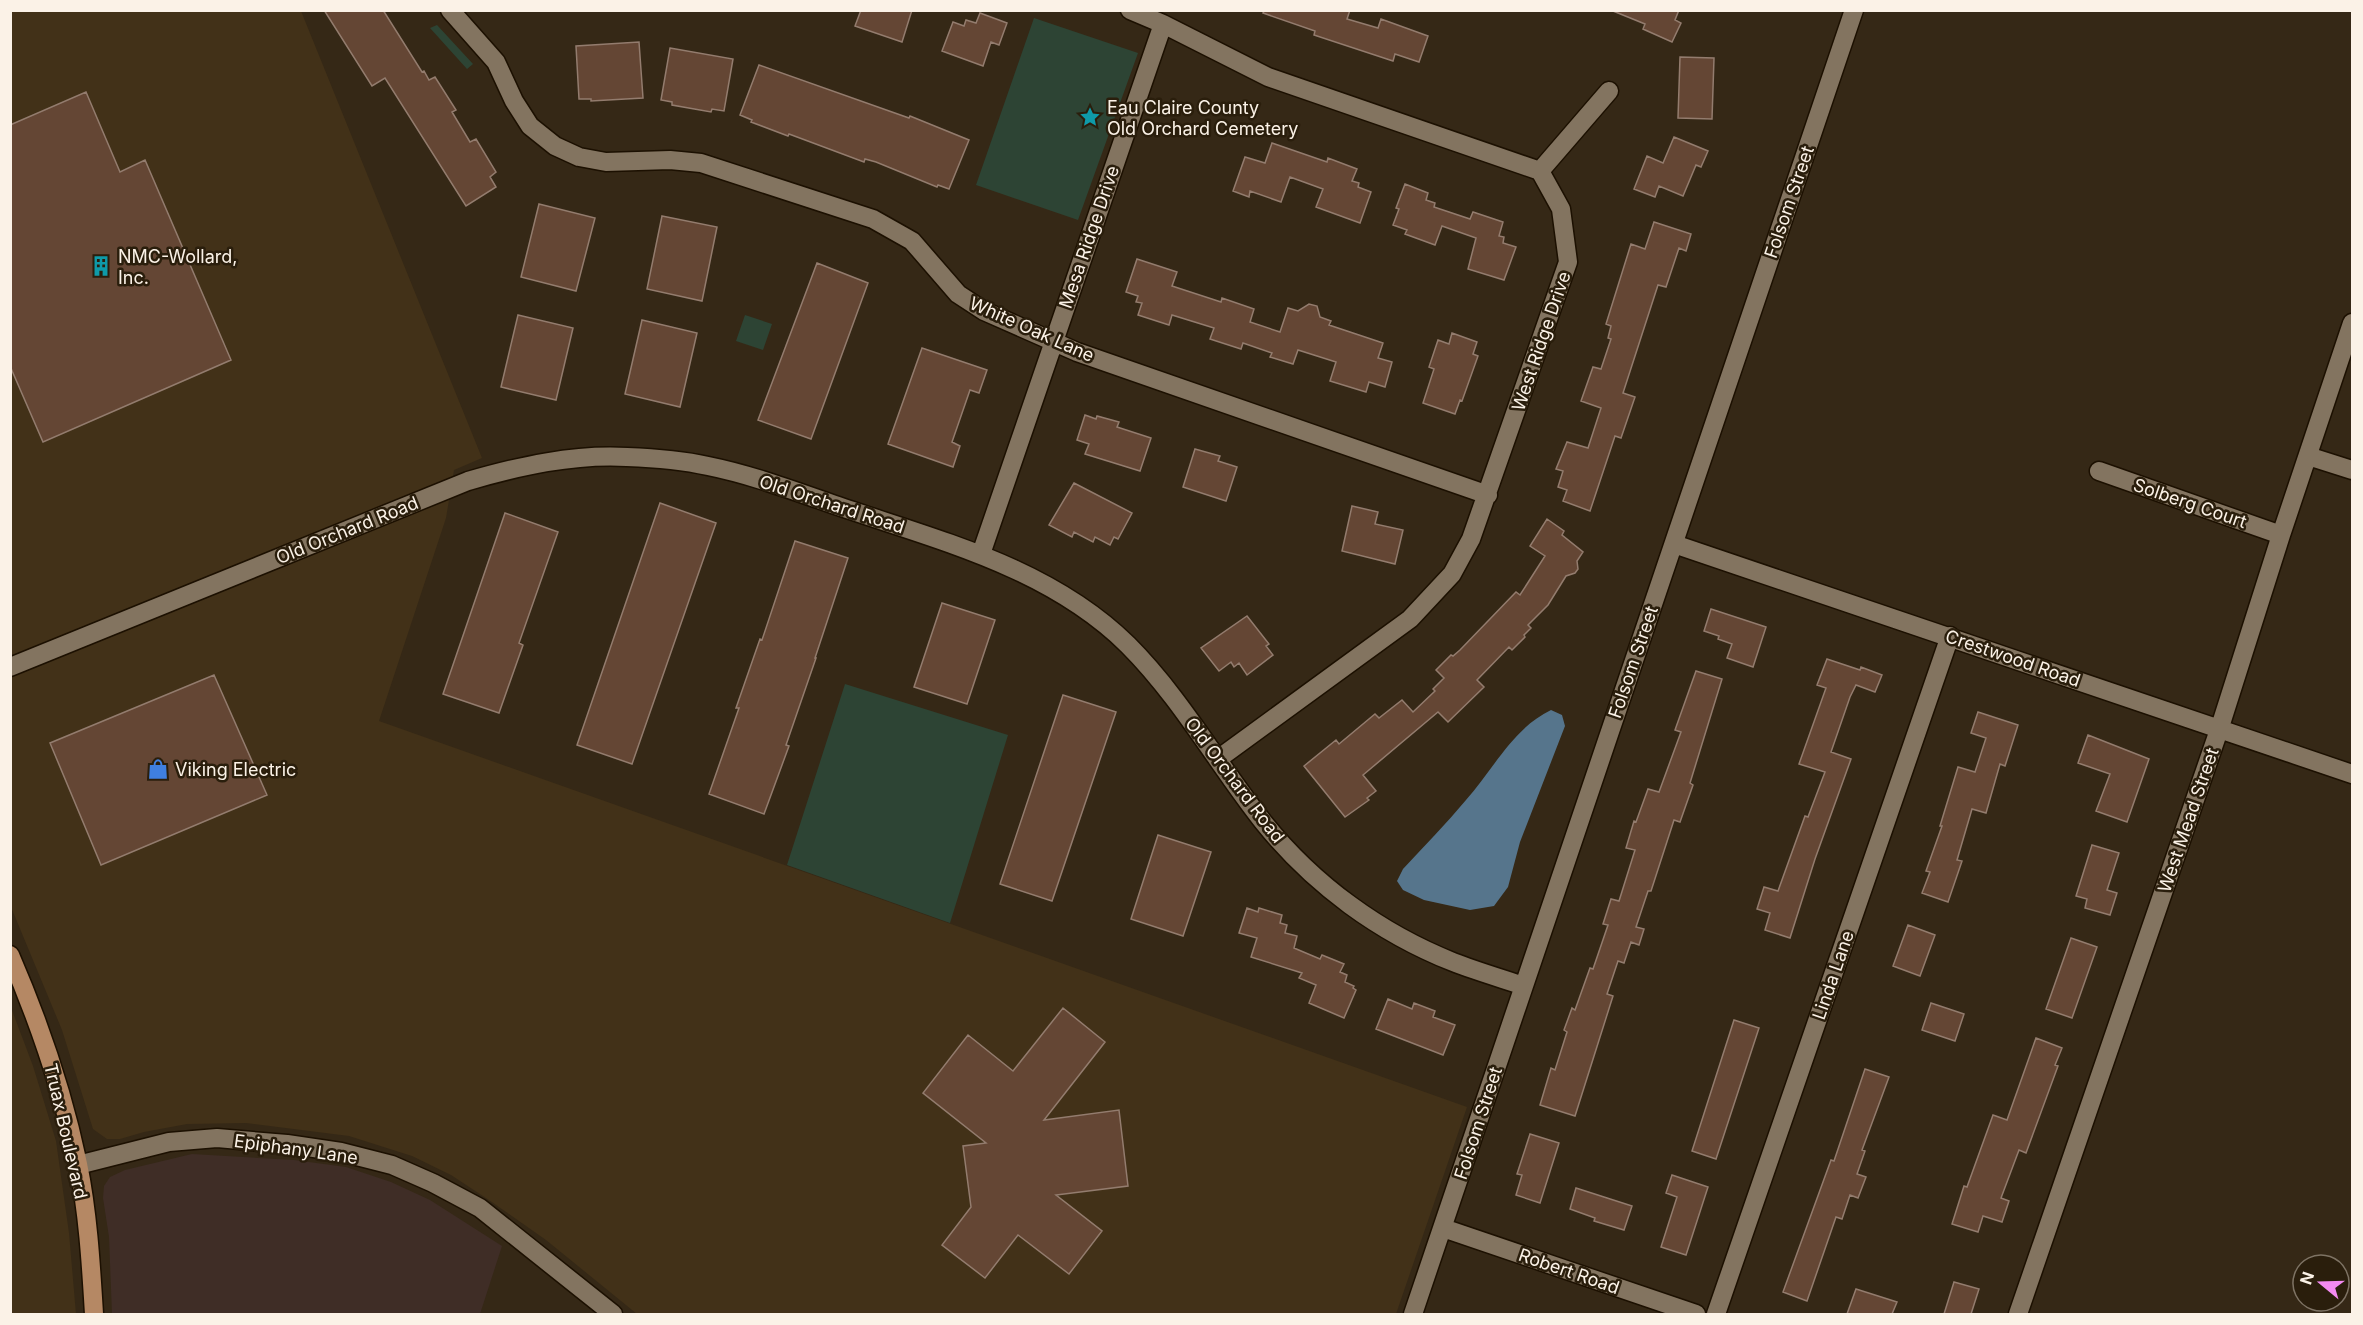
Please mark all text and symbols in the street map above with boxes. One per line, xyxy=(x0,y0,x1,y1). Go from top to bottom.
place label: Eau Claire County Old Orchard Cemetery xyxy=(1107,97,1298,139)
place icon: Eau Claire County Old Orchard Cemetery xyxy=(1078,105,1102,129)
street label: Folsom Street xyxy=(1760,143,1818,261)
street label: Mesa Ridge Drive xyxy=(1055,163,1123,311)
place label: NMC-Wollard, Inc. xyxy=(118,246,237,288)
building icon: NMC-Wollard, Inc. xyxy=(89,254,113,278)
street label: West Ridge Drive xyxy=(1507,269,1575,413)
street label: White Oak Lane xyxy=(966,292,1098,366)
street label: Old Orchard Road xyxy=(757,471,907,537)
street label: Solberg Court xyxy=(2131,474,2249,532)
street label: Old Orchard Road xyxy=(273,492,421,568)
street label: Folsom Street xyxy=(1604,603,1662,721)
street label: Crestwood Road xyxy=(1943,625,2083,691)
street label: Old Orchard Road xyxy=(1181,713,1289,847)
street label: West Mead Street xyxy=(2153,745,2223,895)
shop icon: Viking Electric xyxy=(146,757,170,781)
place label: Viking Electric xyxy=(175,759,296,780)
street label: Linda Lane xyxy=(1808,928,1858,1022)
street label: Truax Boulevard xyxy=(40,1061,92,1201)
street label: Folsom Street xyxy=(1450,1064,1506,1182)
street label: Epiphany Lane xyxy=(233,1130,359,1168)
street label: Robert Road xyxy=(1516,1244,1622,1298)
north arrow xyxy=(2291,1253,2351,1313)
text: N xyxy=(2295,1269,2318,1287)

